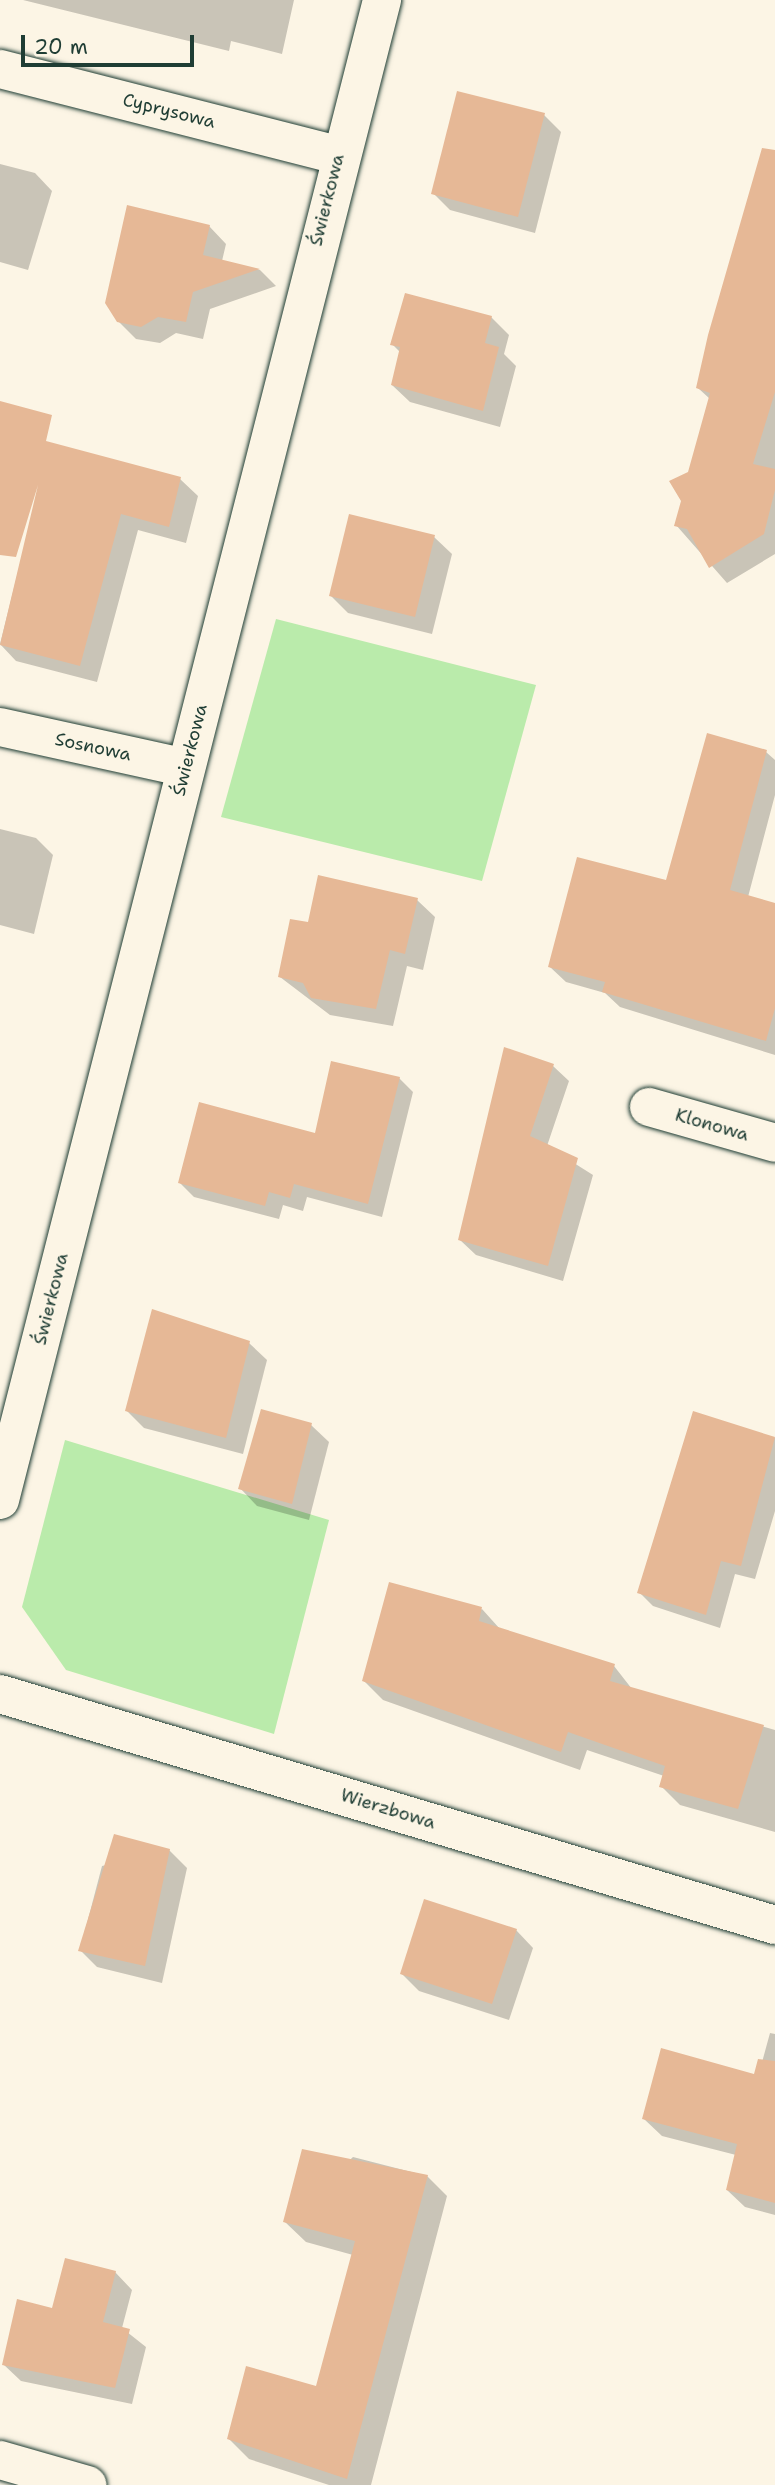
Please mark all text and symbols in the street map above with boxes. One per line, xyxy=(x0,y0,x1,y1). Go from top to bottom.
scale bar xyxy=(24,21,198,65)
text: 20 m xyxy=(34,33,88,61)
street label: Cyprysowa xyxy=(120,89,218,133)
street label: Świerkowa xyxy=(305,152,349,248)
street label: Świerkowa xyxy=(168,702,212,798)
street label: Sosnowa xyxy=(53,728,133,766)
street label: Klonowa xyxy=(673,1104,751,1146)
street label: Świerkowa xyxy=(29,1251,73,1347)
street label: Wierzbowa xyxy=(338,1784,438,1834)

